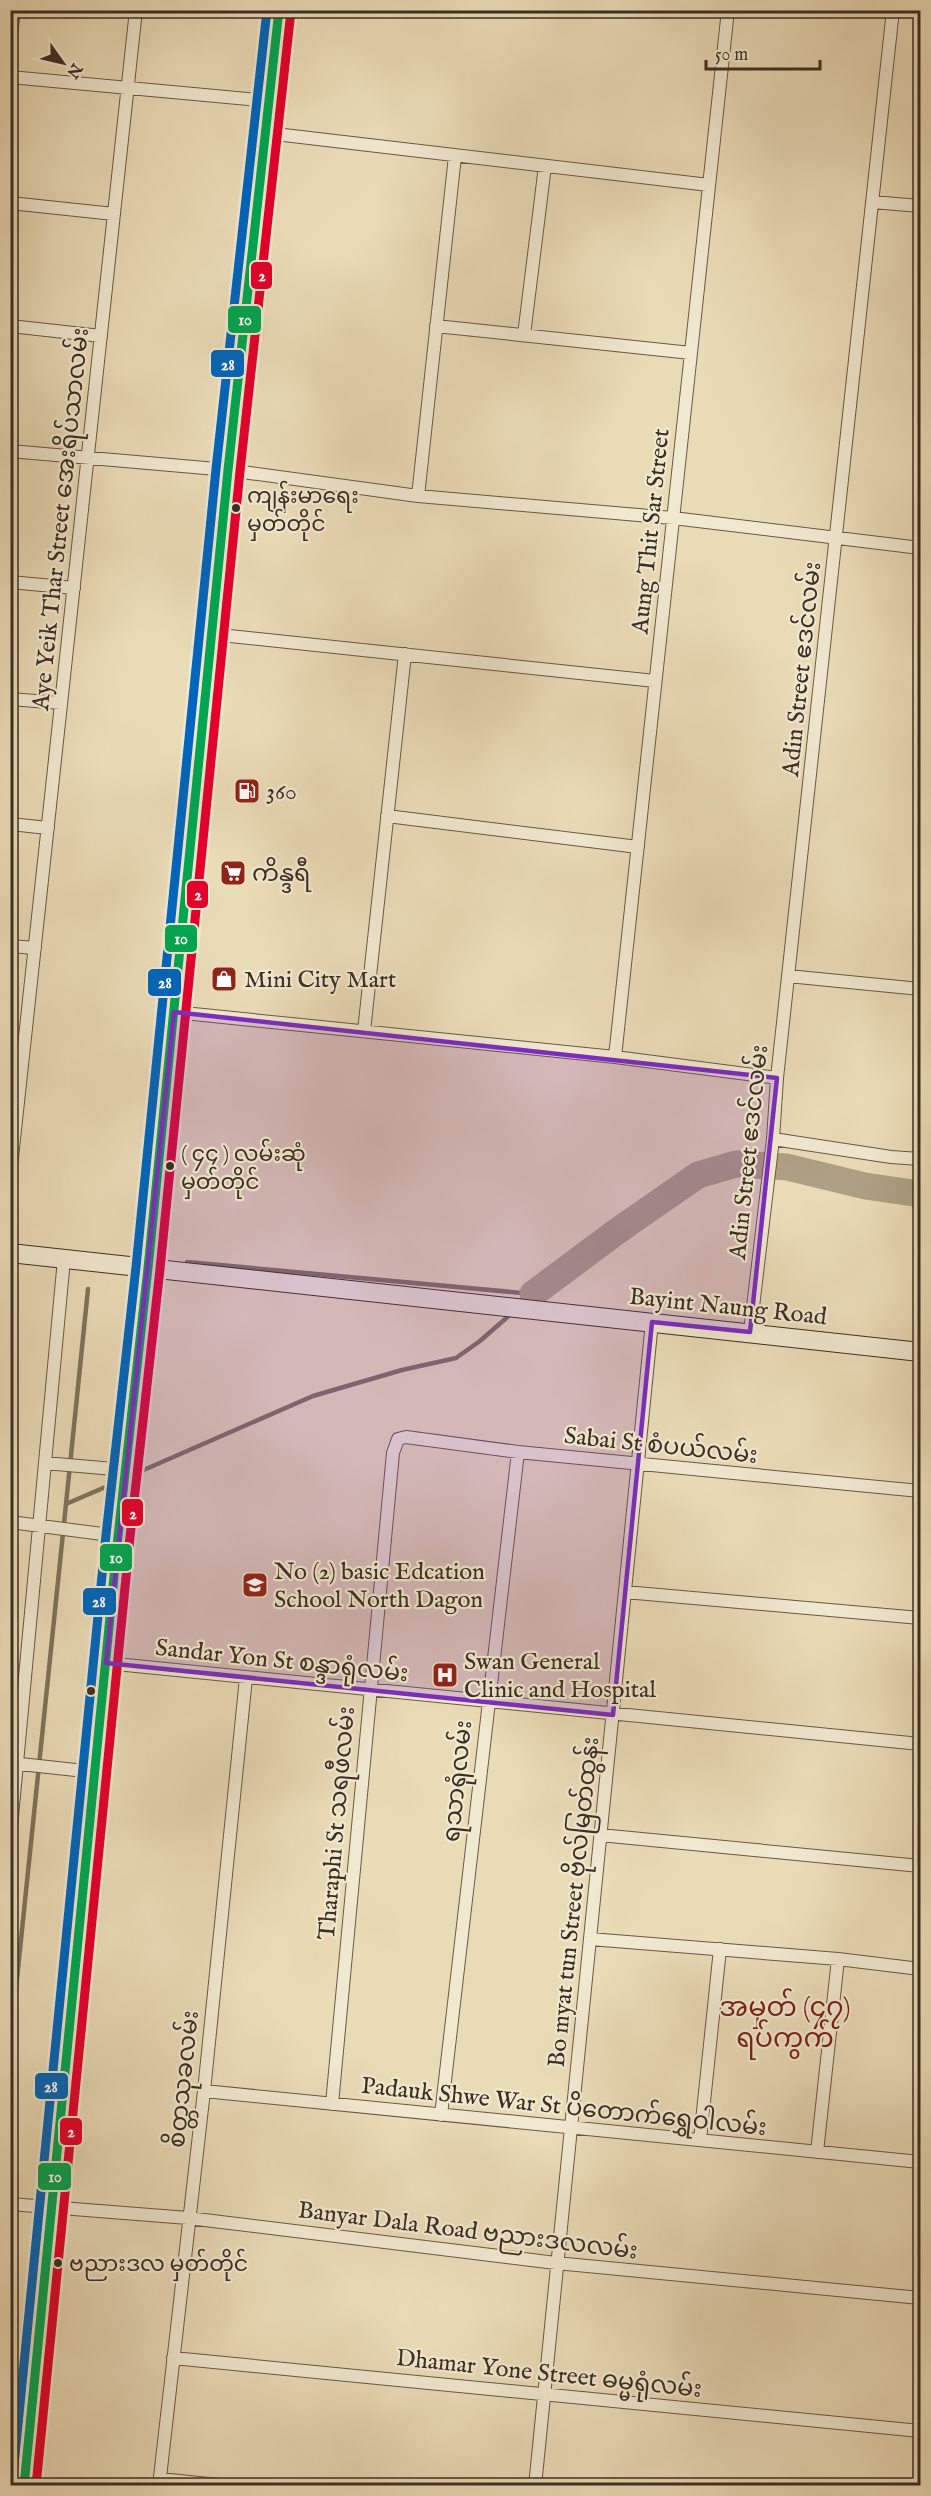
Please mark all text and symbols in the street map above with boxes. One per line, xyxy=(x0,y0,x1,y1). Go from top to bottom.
north arrow xyxy=(33,33,93,93)
scale bar xyxy=(706,33,820,71)
text: 50 m xyxy=(715,44,748,67)
text: N xyxy=(62,58,86,82)
line badge: 2 xyxy=(250,261,273,290)
text: 2 xyxy=(258,267,266,287)
line badge: 10 xyxy=(227,305,262,334)
text: 10 xyxy=(238,311,252,331)
street label: Aye Yeik Thar Street အေးရိပ်သာလမ်း xyxy=(24,326,99,713)
line badge: 28 xyxy=(210,349,245,378)
text: 28 xyxy=(221,356,235,376)
street label: Aung Thit Sar Street xyxy=(625,427,678,636)
place label: ကျန်းမာရေး မှတ်တိုင် xyxy=(247,480,359,541)
marker: ကျန်းမာရေး မှတ်တိုင် xyxy=(230,502,242,514)
street label: Adin Street ဧဒင်လမ်း xyxy=(774,560,829,779)
fuel station icon: 360 xyxy=(232,776,262,806)
place label: 360 xyxy=(266,777,297,808)
place label: ကိန္ဒရီ xyxy=(252,857,312,893)
supermarket icon: ကိန္ဒရီ xyxy=(218,858,248,888)
line badge: 2 xyxy=(186,880,209,909)
text: 2 xyxy=(194,886,202,906)
line badge: 10 xyxy=(164,924,198,953)
text: 10 xyxy=(174,930,188,950)
shop icon: Mini City Mart xyxy=(209,964,239,994)
place label: Mini City Mart xyxy=(244,965,396,996)
line badge: 28 xyxy=(147,968,182,997)
text: 28 xyxy=(158,974,172,994)
street label: Adin Street ဧဒင်လမ်း xyxy=(721,1043,776,1262)
place label: ( ၄၄ ) လမ်းဆုံ မှတ်တိုင် xyxy=(181,1138,306,1199)
marker: ( ၄၄ ) လမ်းဆုံ မှတ်တိုင် xyxy=(164,1160,176,1172)
street label: Bayint Naung Road xyxy=(627,1282,828,1333)
street label: Sabai St စံပယ်လမ်း xyxy=(563,1419,759,1472)
line badge: 2 xyxy=(121,1498,144,1527)
text: 2 xyxy=(129,1505,137,1525)
line badge: 10 xyxy=(99,1543,133,1572)
text: 10 xyxy=(109,1549,123,1569)
place label: No (2) basic Edcation School North Dagon xyxy=(274,1557,485,1616)
school or university icon: No (2) basic Edcation School North Dagon xyxy=(240,1570,270,1600)
line badge: 28 xyxy=(82,1587,117,1616)
text: 28 xyxy=(92,1593,106,1613)
street label: Sandar Yon St စန္ဒာရုံလမ်း xyxy=(154,1631,410,1693)
place label: Swan General Clinic and Hospital xyxy=(464,1647,656,1706)
hospital icon: Swan General Clinic and Hospital xyxy=(430,1660,460,1690)
unlabelled marker xyxy=(85,1685,97,1697)
street label: Tharaphi St သရဖီလမ်း xyxy=(310,1705,365,1941)
street label: ရသာရုံလမ်း xyxy=(435,1718,482,1844)
street label: Bo myat tun Street ဗိုလ်မြတ်ထွန်း xyxy=(540,1735,609,2069)
district label: အမှတ် (၄၇) ရပ်ကွက် xyxy=(719,1988,851,2060)
street label: စိတ္တသုခလမ်း xyxy=(160,2009,209,2150)
street label: Padauk Shwe War St ပိတောက်ရွှေဝါလမ်း xyxy=(359,2069,768,2146)
line badge: 28 xyxy=(34,2072,69,2100)
text: 28 xyxy=(44,2078,58,2098)
line badge: 2 xyxy=(59,2117,83,2146)
text: 2 xyxy=(67,2123,75,2143)
line badge: 10 xyxy=(37,2162,72,2191)
text: 10 xyxy=(48,2168,62,2188)
street label: Banyar Dala Road ဗညားဒလလမ်း xyxy=(296,2193,640,2270)
place label: ဗညားဒလ မှတ်တိုင် xyxy=(69,2248,248,2281)
marker: ဗညားဒလ မှတ်တိုင် xyxy=(52,2257,64,2269)
street label: Dhamar Yone Street ဓမ္မရုံလမ်း xyxy=(394,2341,703,2409)

